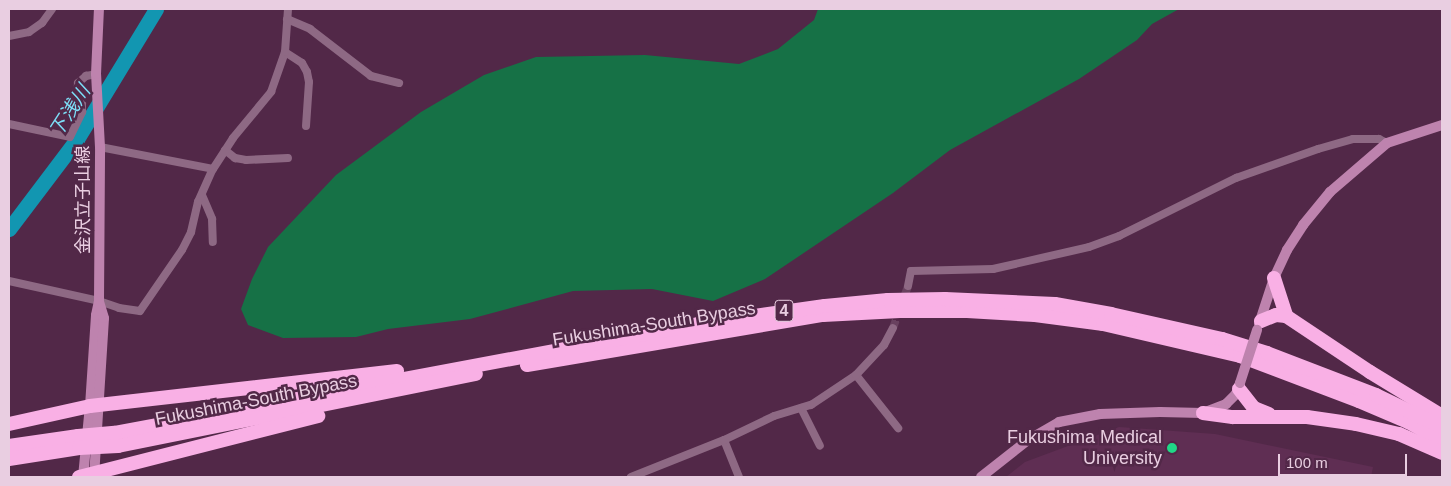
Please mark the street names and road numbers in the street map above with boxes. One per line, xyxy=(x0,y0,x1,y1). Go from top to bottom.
street label: 金沢立子山線 xyxy=(72,146,94,254)
street label: Fukushima-South Bypass xyxy=(551,297,757,351)
road number: 4 xyxy=(774,298,794,324)
street label: Fukushima-South Bypass xyxy=(153,370,359,430)

